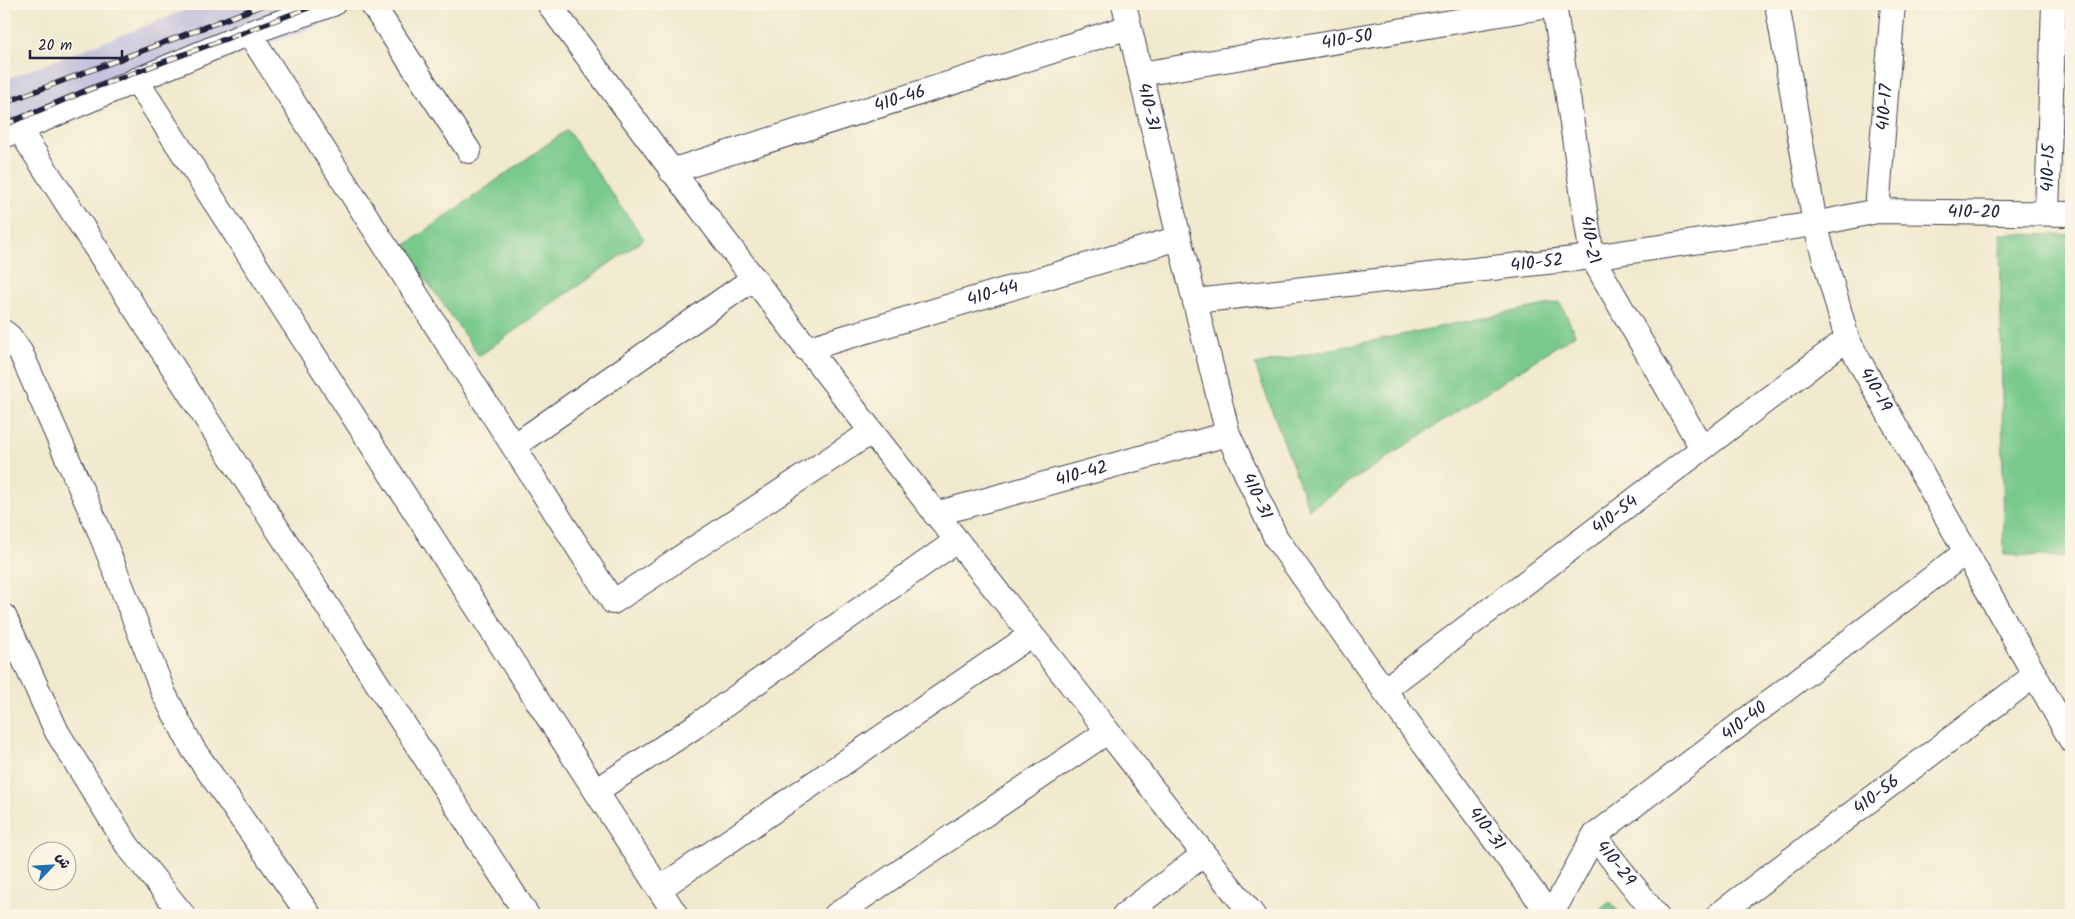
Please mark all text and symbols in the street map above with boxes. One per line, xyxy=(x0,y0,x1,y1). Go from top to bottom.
street label: 410-50 xyxy=(1319,21,1375,58)
scale bar xyxy=(30,28,122,60)
text: 20 m xyxy=(38,34,72,58)
street label: 410-46 xyxy=(870,77,929,121)
street label: 410-31 xyxy=(1129,80,1168,134)
street label: 410-17 xyxy=(1869,82,1901,132)
street label: 410-15 xyxy=(2033,142,2064,193)
street label: 410-20 xyxy=(1947,198,2000,227)
street label: 410-21 xyxy=(1572,214,1608,271)
street label: 410-52 xyxy=(1509,246,1565,280)
street label: 410-44 xyxy=(964,272,1022,315)
street label: 410-19 xyxy=(1851,362,1900,418)
street label: 410-42 xyxy=(1052,453,1111,495)
street label: 410-31 xyxy=(1233,468,1280,524)
street label: 410-54 xyxy=(1585,487,1645,542)
street label: 410-40 xyxy=(1715,694,1774,749)
street label: 410-56 xyxy=(1847,767,1906,822)
street label: 410-31 xyxy=(1460,801,1513,857)
street label: 410-29 xyxy=(1588,834,1643,893)
north arrow xyxy=(28,842,78,892)
text: ش xyxy=(50,849,76,873)

